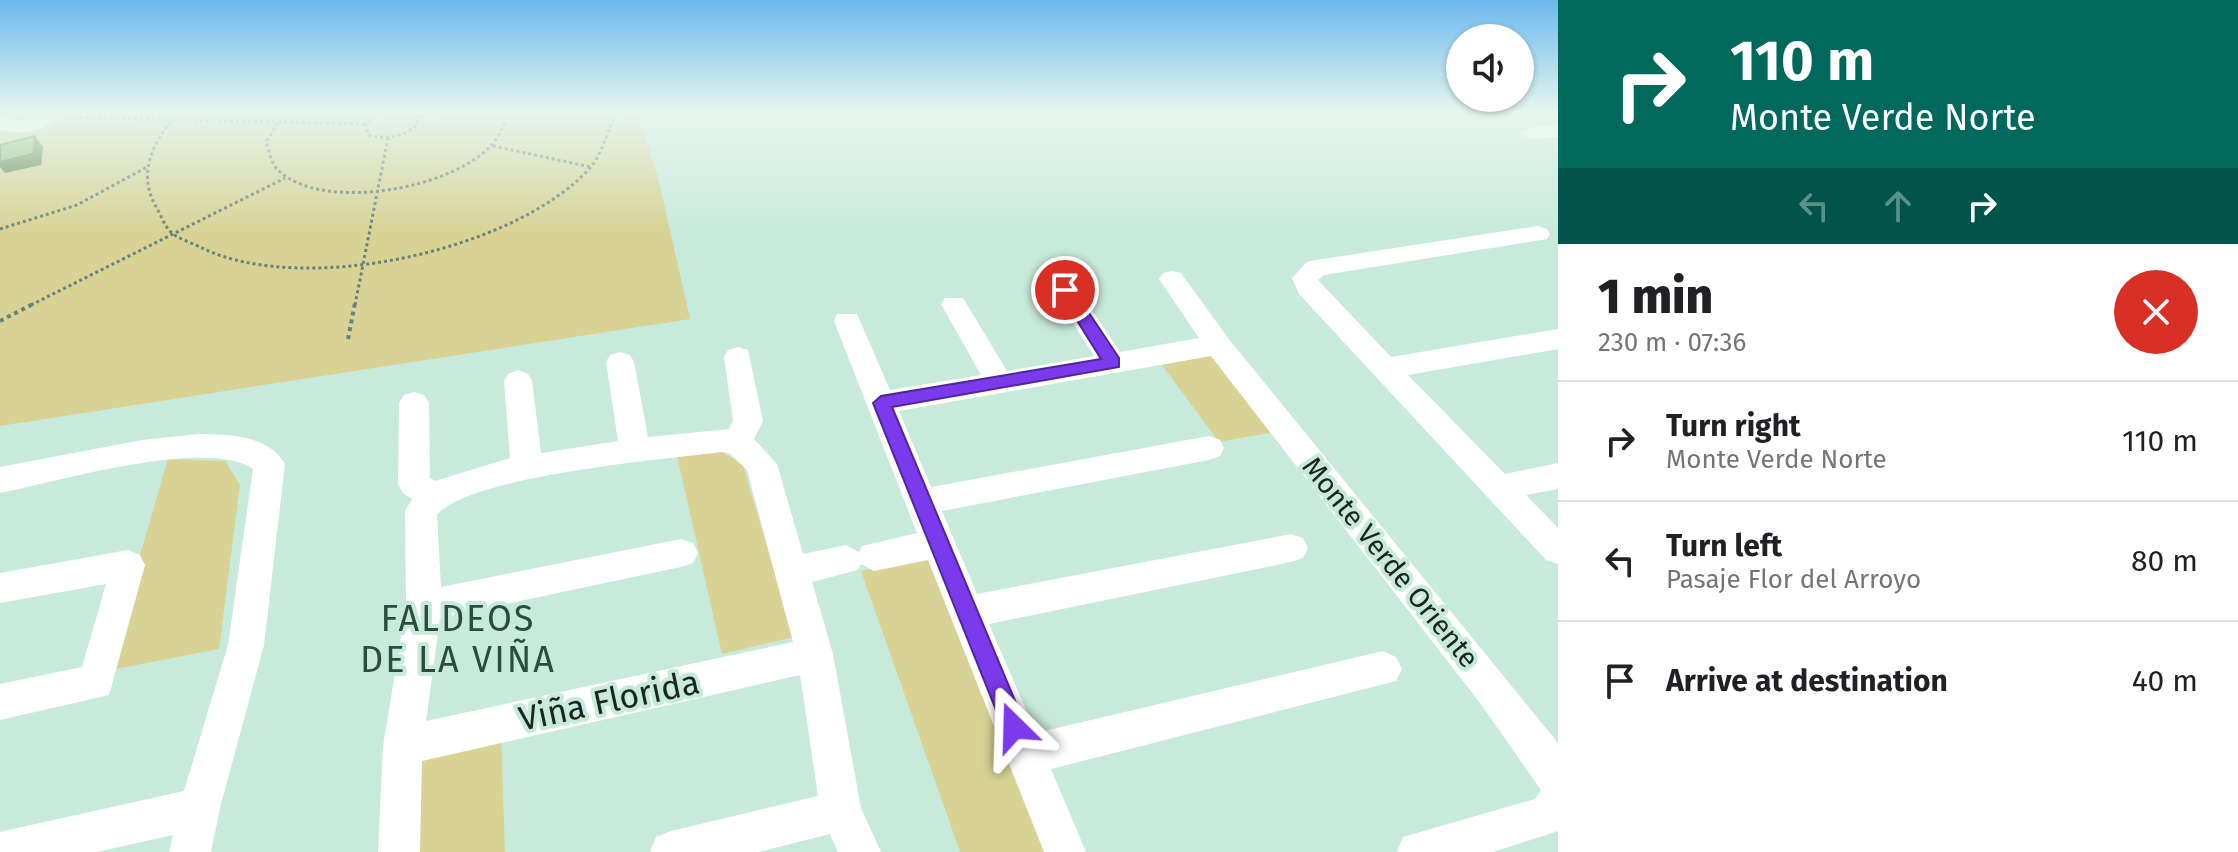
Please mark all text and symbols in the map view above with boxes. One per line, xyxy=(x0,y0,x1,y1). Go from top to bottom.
map controls xyxy=(1446,24,1534,112)
button: sound xyxy=(1446,24,1534,112)
text: 110 m xyxy=(1730,28,1874,95)
icon: right xyxy=(1598,32,1702,136)
text: Monte Verde Norte xyxy=(1730,96,2036,140)
icon: left xyxy=(1792,184,1836,228)
icon: ahead xyxy=(1876,184,1920,228)
icon: right xyxy=(1960,184,2004,228)
pin xyxy=(1031,256,1099,324)
icon: arrive xyxy=(1043,268,1087,312)
text: 1 min xyxy=(1598,268,1713,326)
button: close xyxy=(2114,270,2198,354)
text: 230 m · 07:36 xyxy=(1598,327,1746,358)
text: Turn right xyxy=(1666,408,1801,444)
icon: right xyxy=(1598,419,1642,463)
text: 110 m xyxy=(2122,423,2198,459)
text: Monte Verde Norte xyxy=(1666,444,1887,475)
street label: Monte Verde Oriente xyxy=(1296,450,1486,674)
text: Turn left xyxy=(1666,528,1782,564)
icon: left xyxy=(1598,539,1642,583)
text: 80 m xyxy=(2131,543,2198,579)
text: Pasaje Flor del Arroyo xyxy=(1666,564,1921,595)
district label: FALDEOS DE LA VIÑA xyxy=(360,597,556,682)
icon: arrive xyxy=(1598,659,1642,703)
street label: Viña Florida xyxy=(515,661,703,740)
text: Arrive at destination xyxy=(1666,663,1948,699)
text: 40 m xyxy=(2132,663,2198,699)
position arrow xyxy=(972,685,1056,769)

